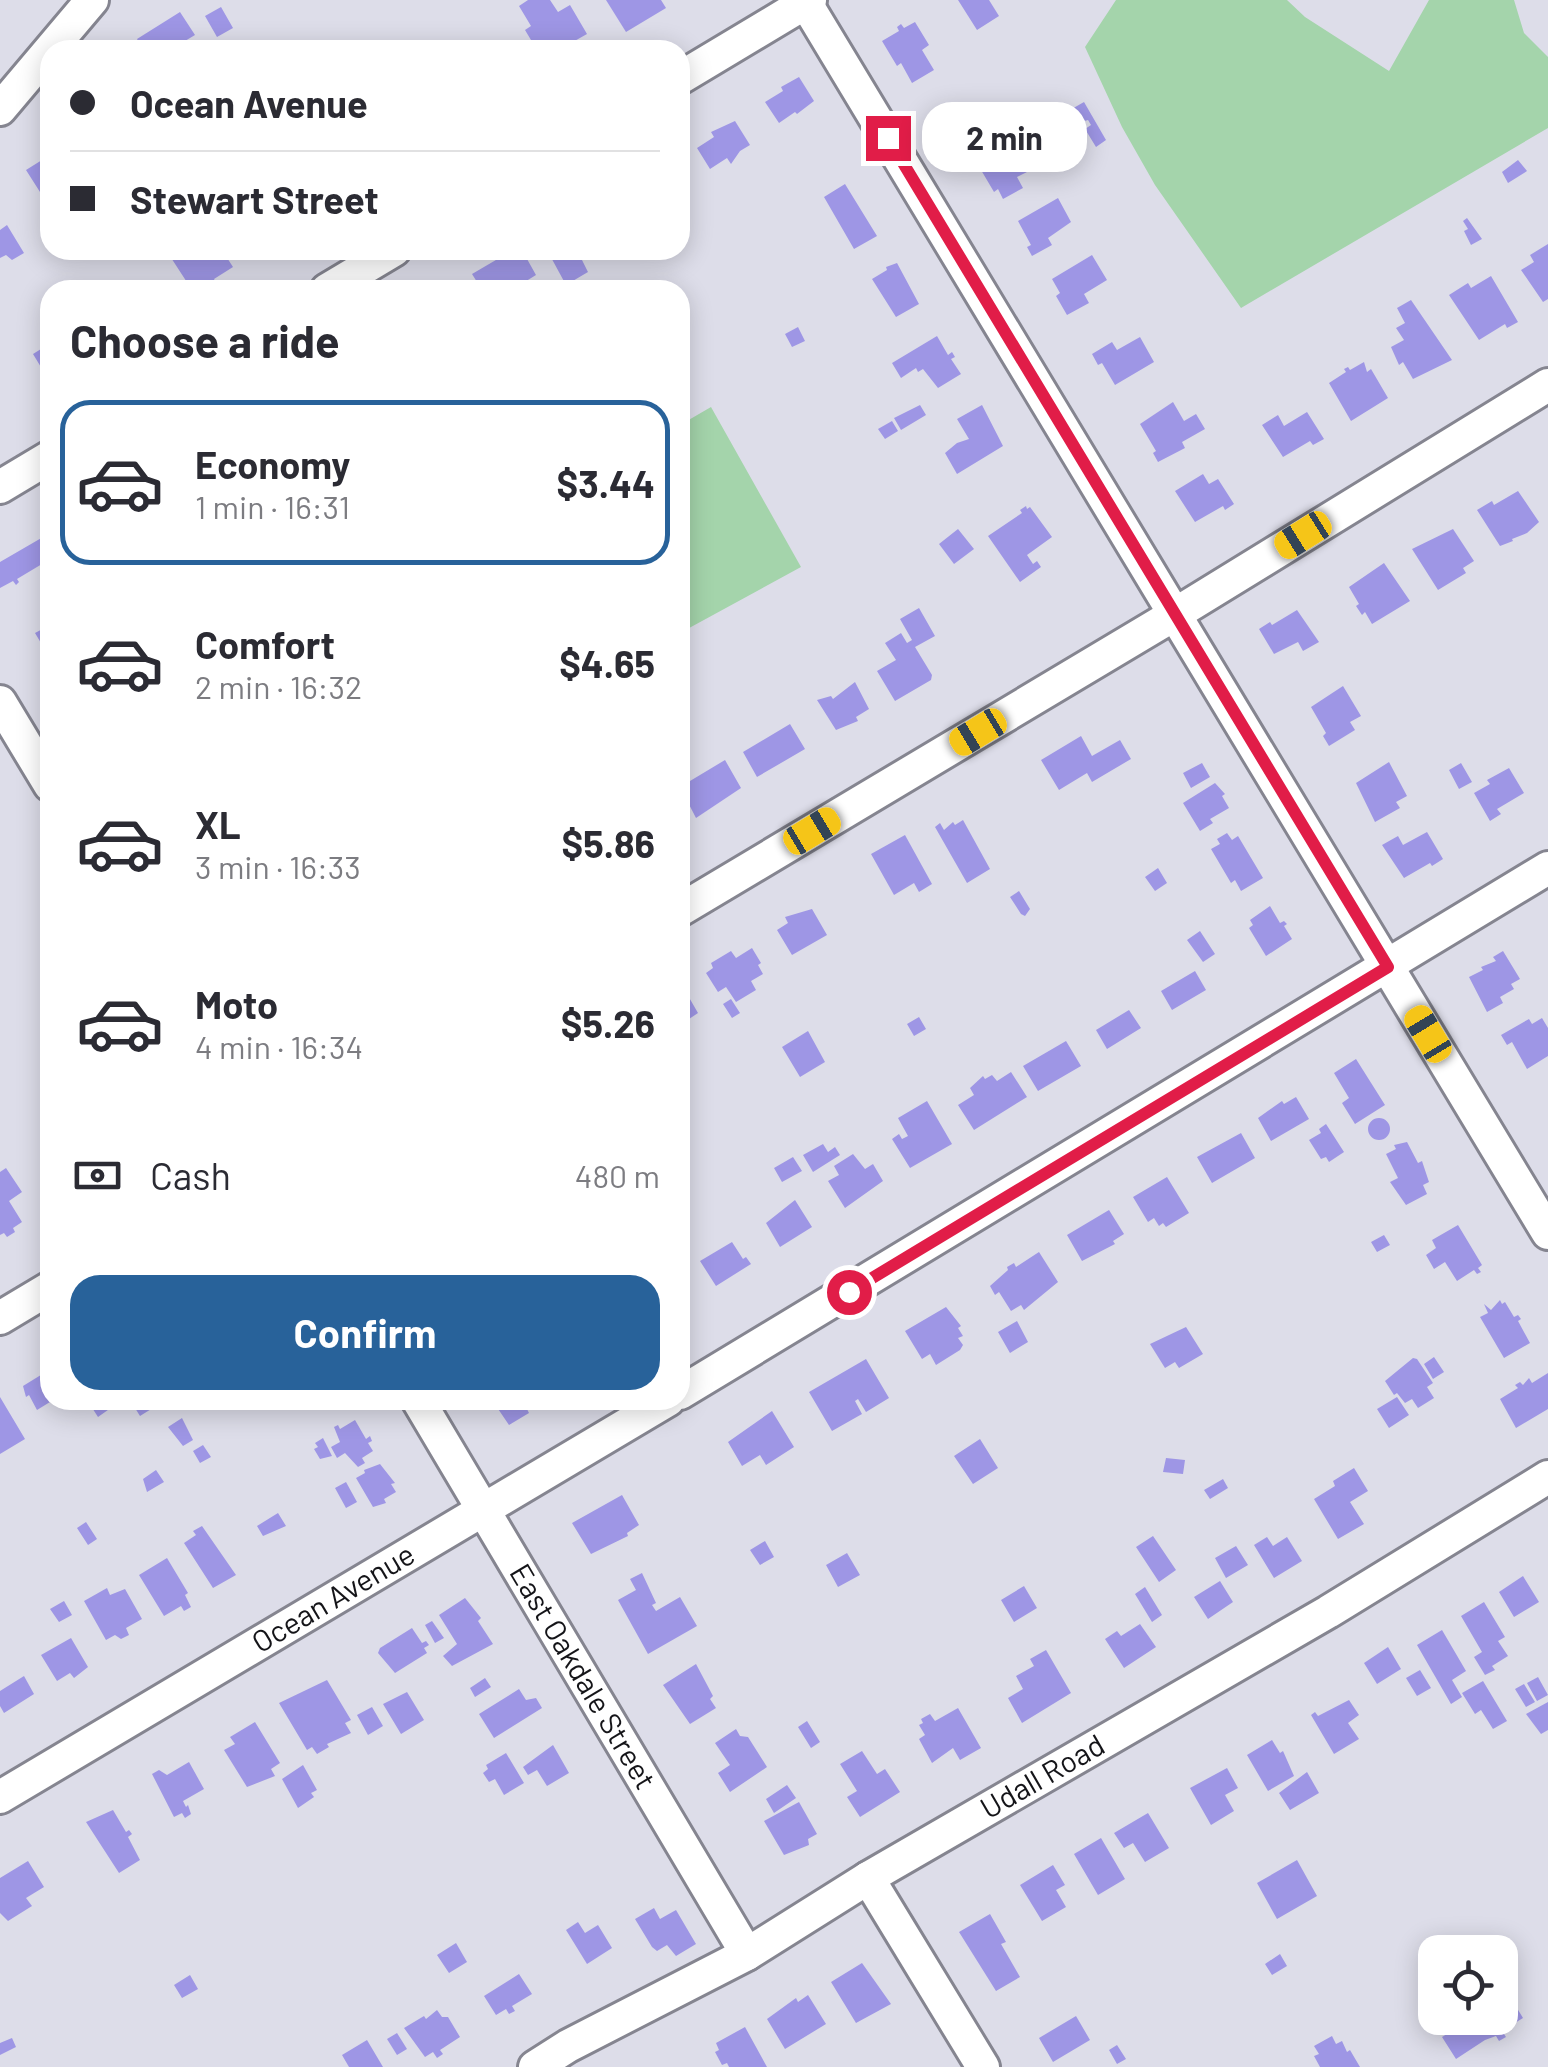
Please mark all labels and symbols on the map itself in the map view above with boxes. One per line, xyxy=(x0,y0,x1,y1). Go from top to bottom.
callout: 2 min xyxy=(923,103,1088,173)
route end xyxy=(866,116,911,161)
car xyxy=(1270,506,1336,564)
car xyxy=(945,704,1011,760)
car xyxy=(779,803,845,859)
car xyxy=(1400,1001,1456,1067)
route start xyxy=(827,1270,872,1315)
street label: Ocean Avenue xyxy=(245,1535,420,1659)
street label: East Oakdale Street xyxy=(503,1557,665,1795)
street label: Udall Road xyxy=(973,1725,1110,1825)

